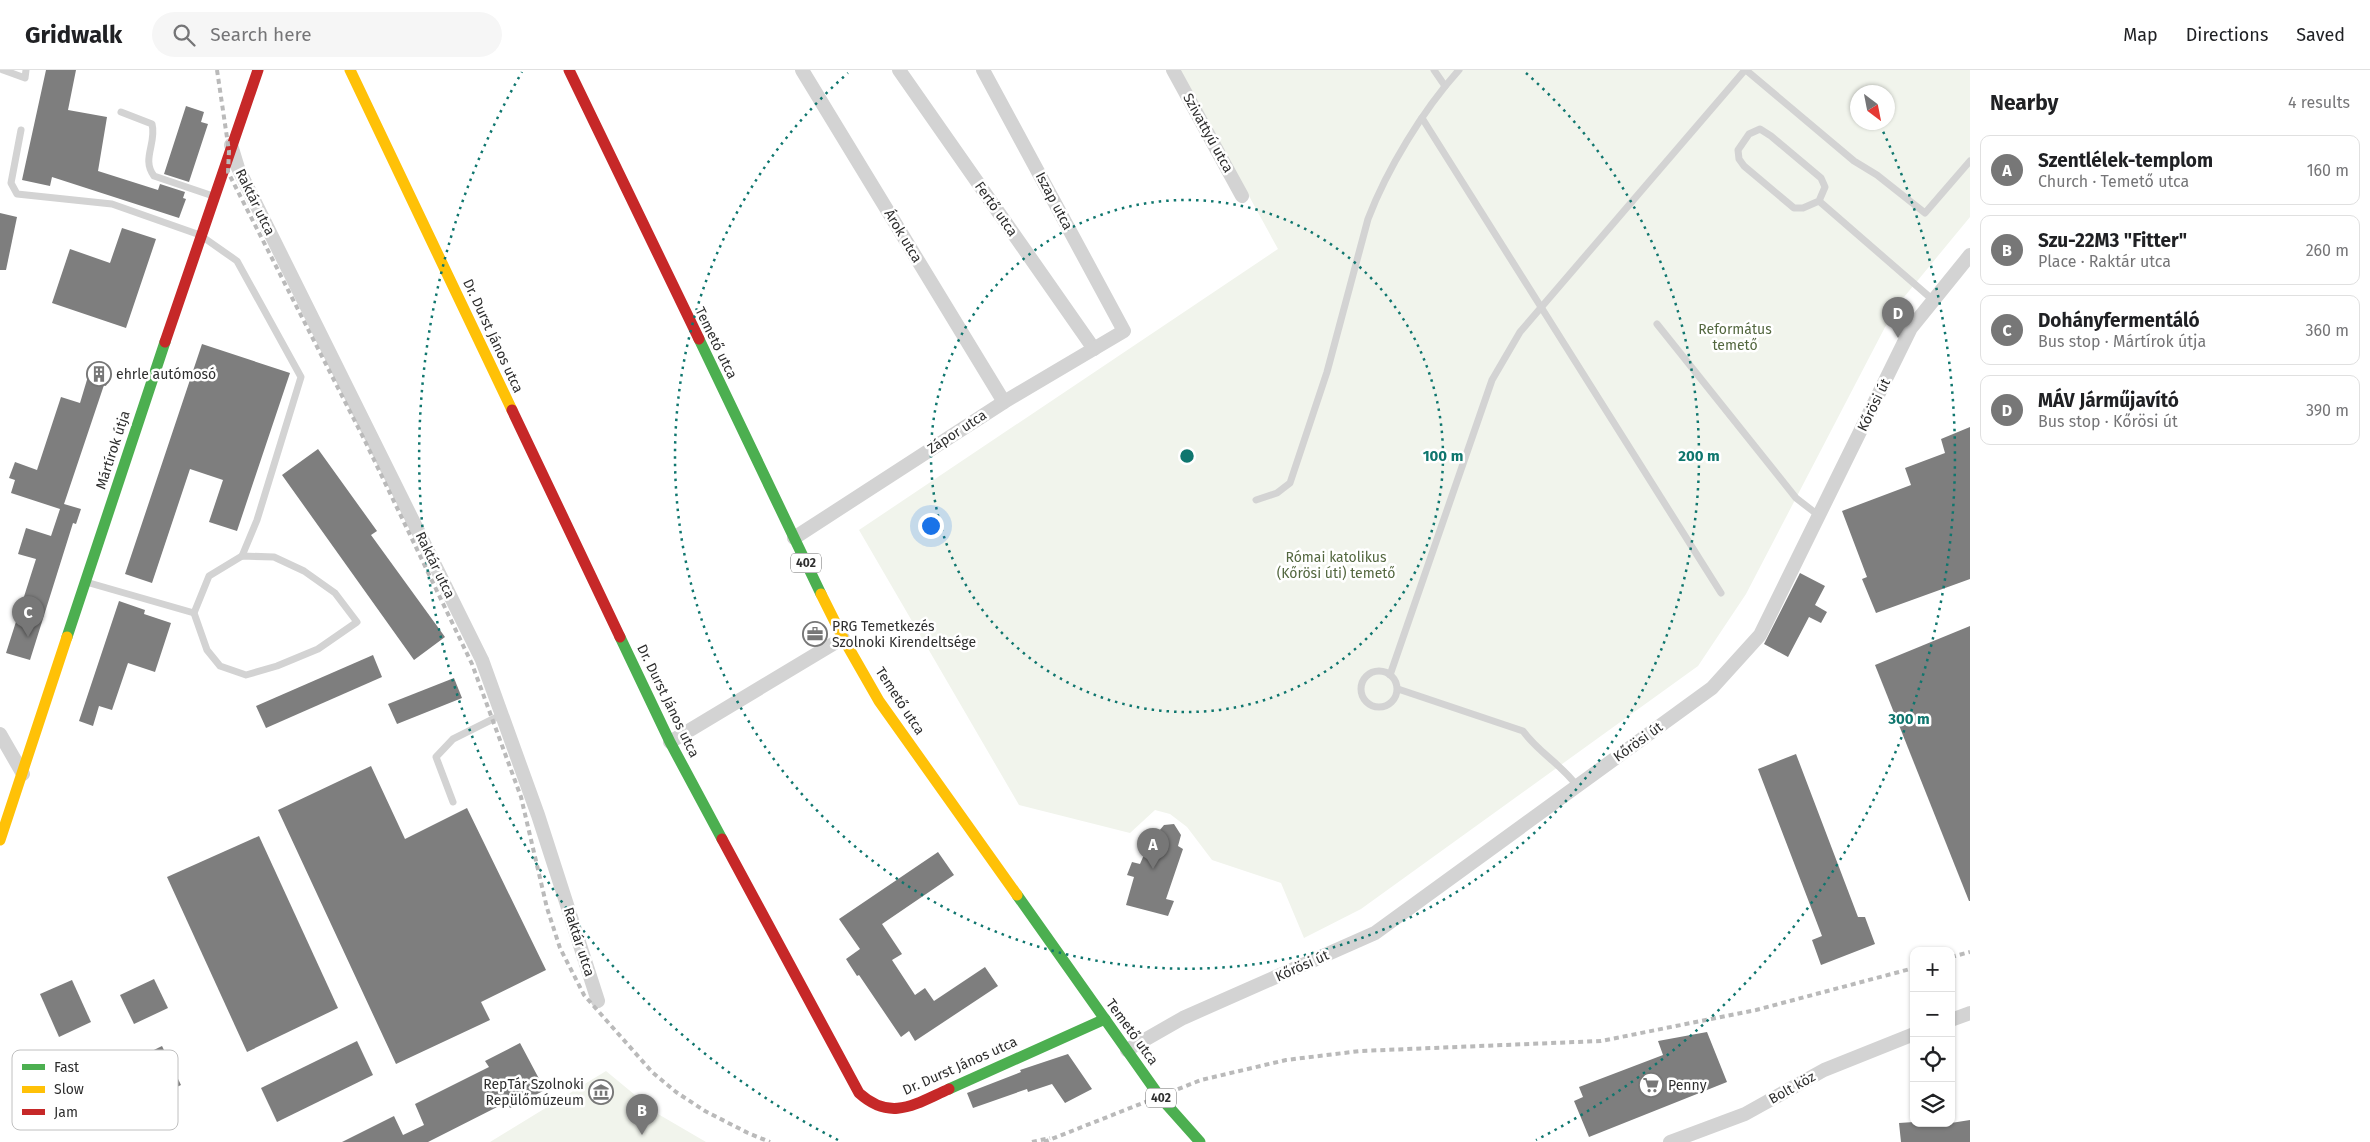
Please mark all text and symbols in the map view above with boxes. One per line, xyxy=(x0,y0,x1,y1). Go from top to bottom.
search box xyxy=(152,12,502,57)
text: Gridwalk xyxy=(25,21,122,49)
icon: search xyxy=(170,21,198,49)
text: Search here xyxy=(210,23,312,46)
text: Map xyxy=(2123,24,2158,46)
text: Directions xyxy=(2186,24,2268,46)
text: Saved xyxy=(2296,24,2345,46)
north arrow xyxy=(1850,85,1895,130)
street label: Szivattyú utca xyxy=(1179,90,1237,176)
text: Nearby xyxy=(1990,90,2058,116)
text: 4 results xyxy=(2288,93,2350,112)
text: Szentlélek-templom xyxy=(2038,149,2213,172)
text: A xyxy=(2002,161,2012,180)
text: 160 m xyxy=(2307,161,2349,180)
street label: Raktár utca xyxy=(232,166,278,238)
street label: Iszap utca xyxy=(1032,169,1076,233)
text: Church · Temető utca xyxy=(2038,172,2189,191)
street label: Fertő utca xyxy=(971,178,1021,240)
street label: Árok utca xyxy=(880,206,926,266)
text: Szu-22M3 "Fitter" xyxy=(2038,229,2187,252)
text: B xyxy=(2002,241,2012,260)
text: 260 m xyxy=(2306,241,2349,260)
text: Place · Raktár utca xyxy=(2038,252,2171,271)
street label: Dr. Durst János utca xyxy=(459,276,527,396)
pin: D xyxy=(1882,297,1914,338)
street label: Temető utca xyxy=(691,304,741,382)
text: Dohányfermentáló xyxy=(2038,309,2200,332)
park label: Református temető xyxy=(1698,321,1772,354)
text: C xyxy=(2002,321,2012,340)
text: 360 m xyxy=(2306,321,2349,340)
text: Bus stop · Mártírok útja xyxy=(2038,332,2206,351)
building icon: ehrle autómosó xyxy=(86,361,112,387)
place label: ehrle autómosó xyxy=(116,366,216,383)
street label: Kőrösi út xyxy=(1854,375,1894,434)
text: MÁV Járműjavító xyxy=(2038,389,2179,412)
text: D xyxy=(2002,401,2012,420)
text: 390 m xyxy=(2306,401,2349,420)
street label: Zápor utca xyxy=(924,406,990,458)
street label: Mártírok útja xyxy=(92,409,134,491)
text: Bus stop · Kőrösi út xyxy=(2038,412,2178,431)
centre of rings xyxy=(1178,447,1196,465)
text: 100 m xyxy=(1423,447,1463,465)
text: 200 m xyxy=(1678,447,1720,465)
your location xyxy=(918,513,944,539)
street label: Raktár utca xyxy=(412,529,458,601)
park label: Római katolikus (Kőrösi úti) temető xyxy=(1277,549,1395,582)
road number: 402 xyxy=(791,553,821,572)
pin: C xyxy=(12,596,44,637)
place label: PRG Temetkezés Szolnoki Kirendeltsége xyxy=(832,618,976,651)
office icon: PRG Temetkezés Szolnoki Kirendeltsége xyxy=(802,621,828,647)
street label: Dr. Durst János utca xyxy=(633,642,703,760)
street label: Temető utca xyxy=(872,664,928,738)
text: 300 m xyxy=(1887,710,1930,728)
street label: Kőrösi út xyxy=(1610,718,1667,766)
pin: A xyxy=(1137,828,1169,869)
street label: Raktár utca xyxy=(560,905,598,979)
street label: Kőrösi út xyxy=(1273,946,1332,985)
map controls xyxy=(1910,947,1955,1127)
button: + xyxy=(1910,947,1955,992)
button: − xyxy=(1910,992,1955,1037)
street label: Temető utca xyxy=(1102,996,1162,1068)
street label: Dr. Durst János utca xyxy=(900,1033,1020,1099)
button: locate xyxy=(1910,1037,1955,1082)
legend xyxy=(12,1050,178,1130)
text: Fast xyxy=(54,1059,80,1076)
street label: Bolt köz xyxy=(1766,1068,1818,1108)
supermarket icon: Penny xyxy=(1638,1072,1664,1098)
place label: RepTár Szolnoki Repülőmúzeum xyxy=(483,1076,584,1109)
place label: Penny xyxy=(1668,1077,1707,1094)
museum icon: RepTár Szolnoki Repülőmúzeum xyxy=(588,1079,614,1105)
text: Slow xyxy=(54,1081,84,1098)
button: layers xyxy=(1910,1082,1955,1127)
road number: 402 xyxy=(1146,1088,1176,1108)
pin: B xyxy=(626,1094,658,1135)
text: Jam xyxy=(54,1104,78,1121)

